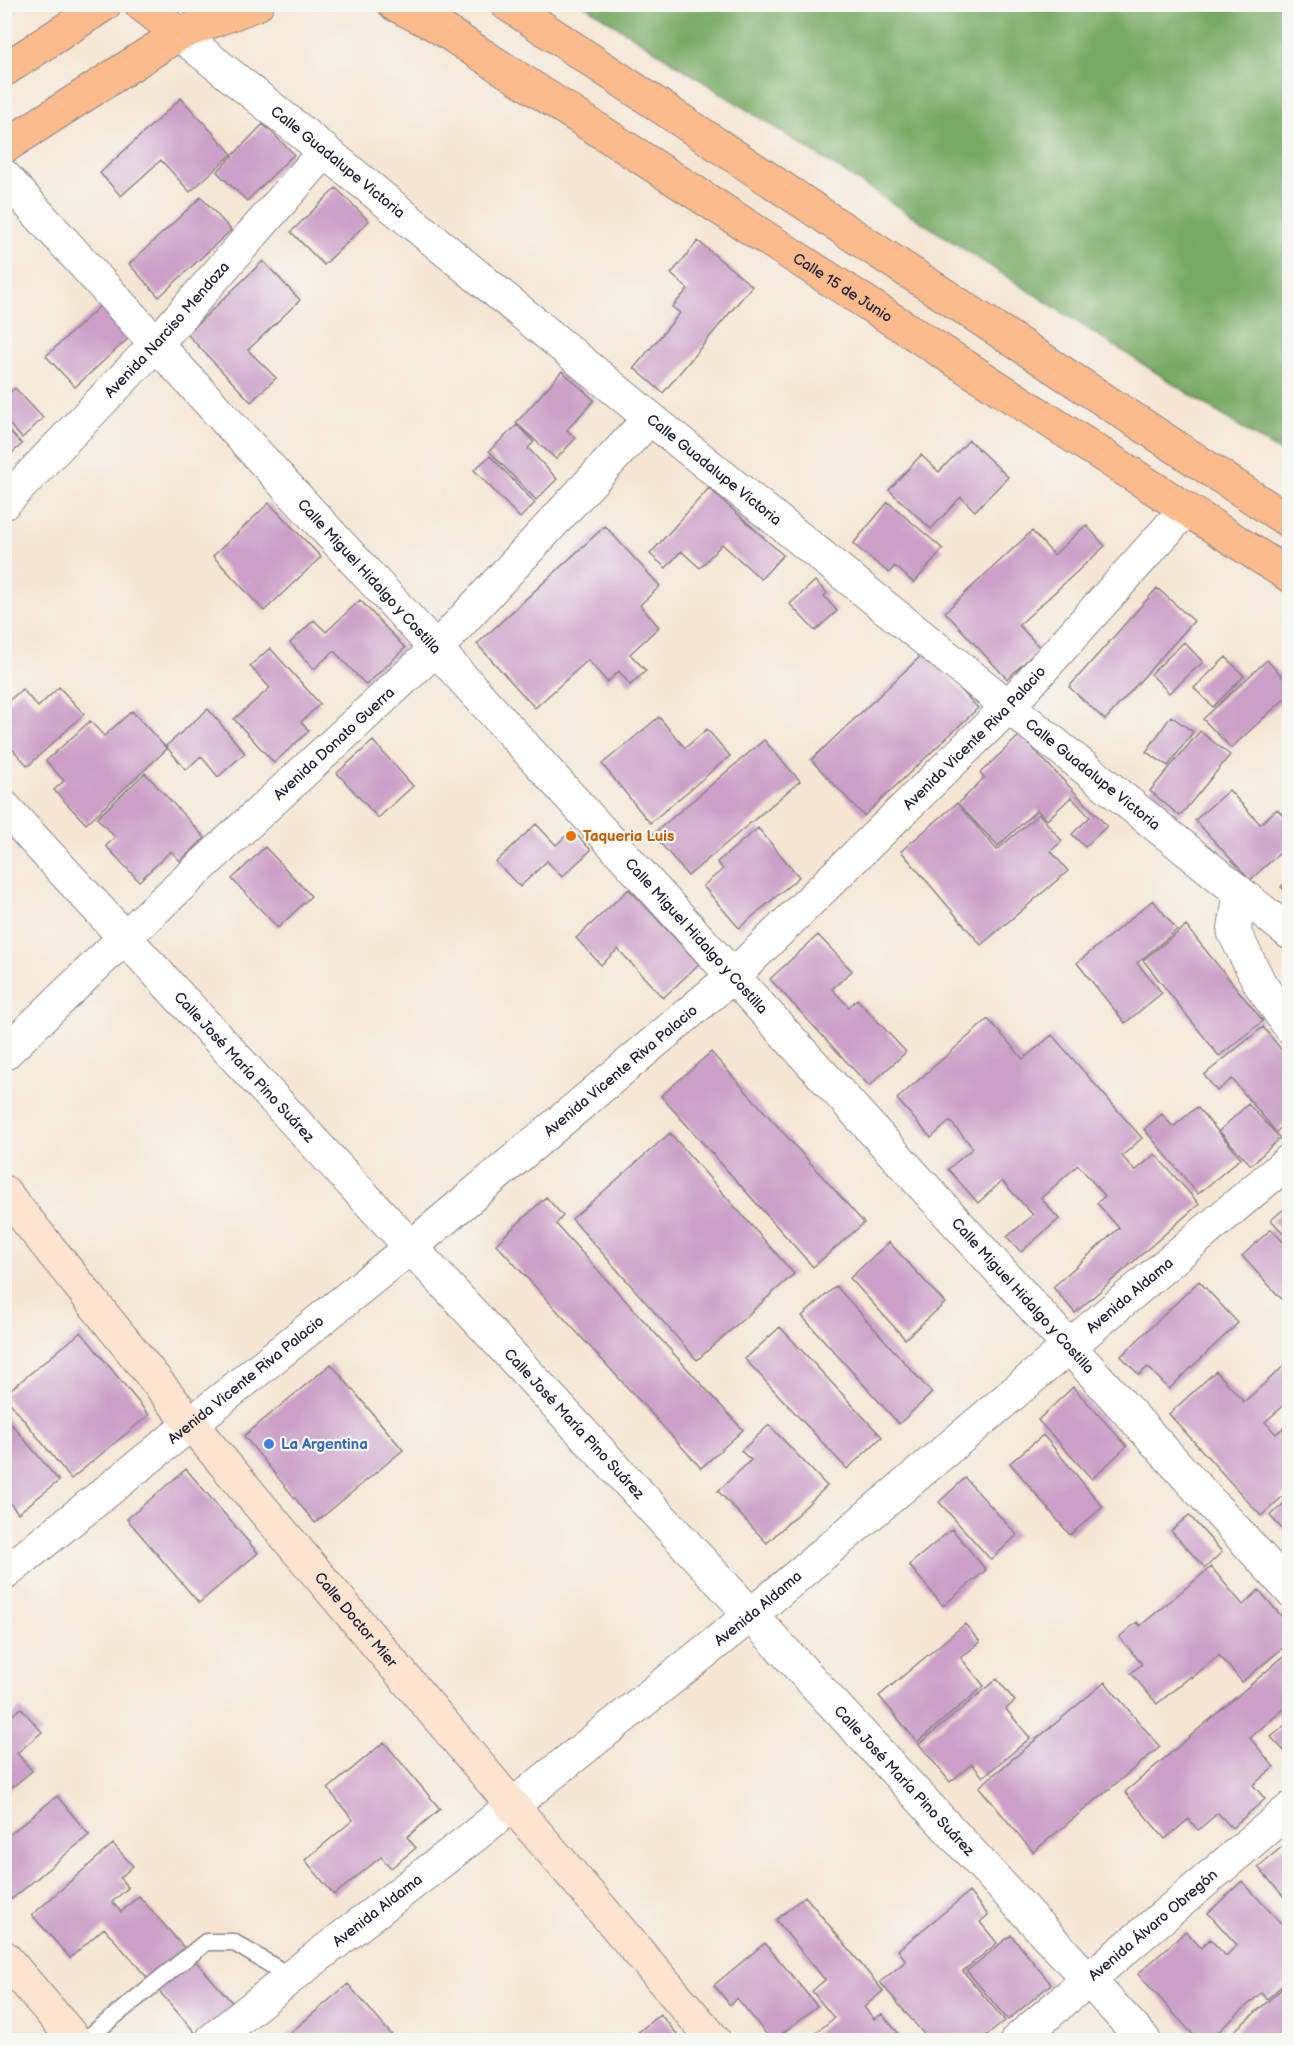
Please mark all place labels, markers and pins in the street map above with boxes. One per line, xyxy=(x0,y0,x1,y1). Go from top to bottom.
place label: Taqueria Luis xyxy=(583,827,674,846)
marker: Taqueria Luis xyxy=(564,829,578,843)
place label: La Argentina xyxy=(281,1435,368,1454)
marker: La Argentina xyxy=(262,1437,276,1451)

